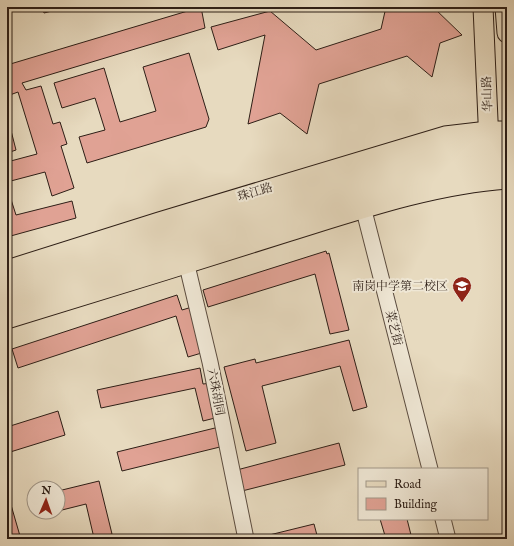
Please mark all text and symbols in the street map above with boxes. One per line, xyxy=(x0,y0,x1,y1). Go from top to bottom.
street label: 华山路 xyxy=(479,76,496,112)
street label: 珠江路 xyxy=(236,180,275,205)
school or university icon: 南岗中学第二校区 xyxy=(451,275,473,303)
place label: 南岗中学第二校区 xyxy=(352,279,448,294)
street label: 菜艺街 xyxy=(382,309,405,348)
street label: 六珠胡同 xyxy=(204,367,227,417)
legend xyxy=(358,468,488,520)
text: Road xyxy=(394,477,422,492)
north arrow xyxy=(26,480,66,520)
text: N xyxy=(40,484,52,498)
text: Building xyxy=(394,497,438,512)

